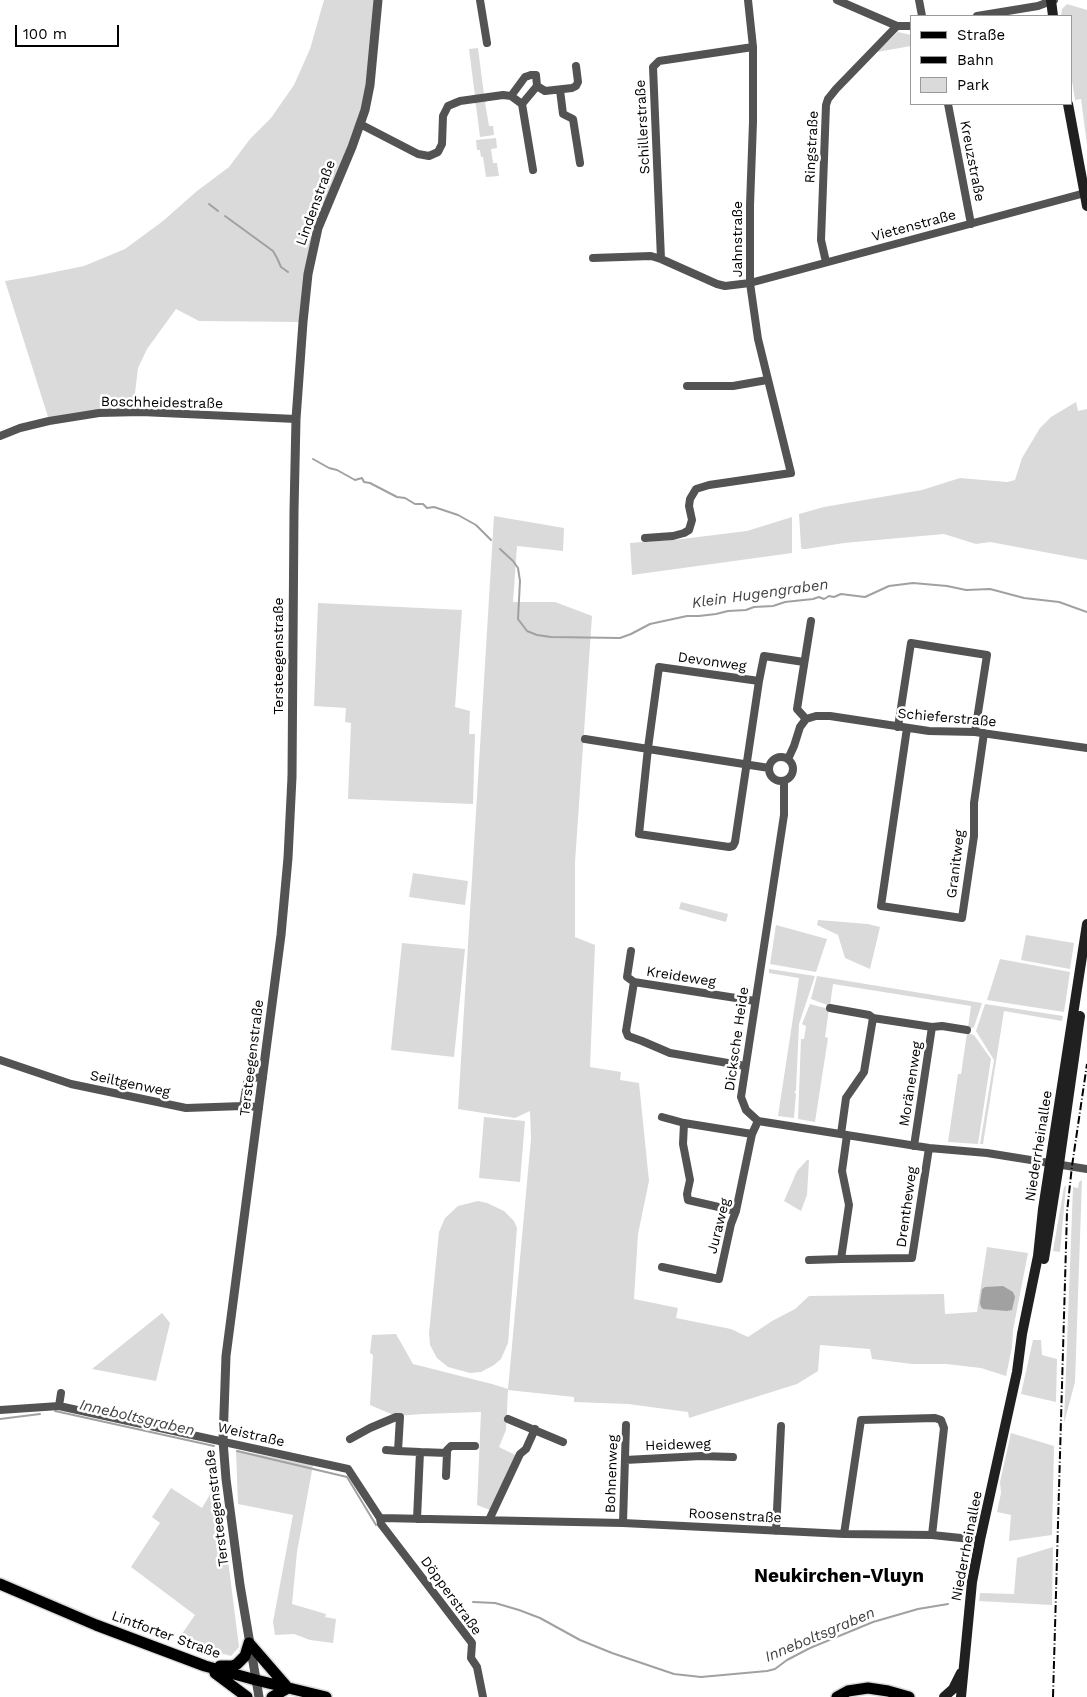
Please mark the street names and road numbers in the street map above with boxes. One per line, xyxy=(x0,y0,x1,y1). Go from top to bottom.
street label: Schillerstraße xyxy=(632,79,654,175)
street label: Ringstraße xyxy=(802,110,822,184)
street label: Kreuzstraße xyxy=(956,119,988,203)
street label: Lindenstraße xyxy=(293,158,339,248)
street label: Jahnstraße xyxy=(730,201,746,277)
street label: Vietenstraße xyxy=(870,207,958,245)
street label: Boschheidestraße xyxy=(101,394,223,412)
street label: Tersteegenstraße xyxy=(271,597,287,715)
street label: Devonweg xyxy=(677,649,747,675)
street label: Schieferstraße xyxy=(897,705,997,731)
street label: Granitweg xyxy=(943,829,969,899)
street label: Kreideweg xyxy=(645,963,717,991)
street label: Dicksche Heide xyxy=(721,986,753,1092)
street label: Tersteegenstraße xyxy=(237,999,267,1117)
street label: Moränenweg xyxy=(896,1040,926,1128)
street label: Seiltgenweg xyxy=(88,1067,172,1101)
street label: Niederrheinallee xyxy=(1022,1089,1056,1203)
street label: Drentheweg xyxy=(893,1165,921,1249)
street label: Juraweg xyxy=(704,1196,734,1256)
street label: Weistraße xyxy=(216,1419,286,1451)
street label: Bohnenweg xyxy=(602,1434,622,1514)
street label: Heideweg xyxy=(645,1435,711,1455)
street label: Tersteegenstraße xyxy=(202,1449,232,1567)
street label: Niederrheinallee xyxy=(948,1489,986,1603)
street label: Roosenstraße xyxy=(688,1505,782,1527)
street label: Döpperstraße xyxy=(417,1553,485,1639)
street label: Lintforter Straße xyxy=(109,1607,223,1663)

